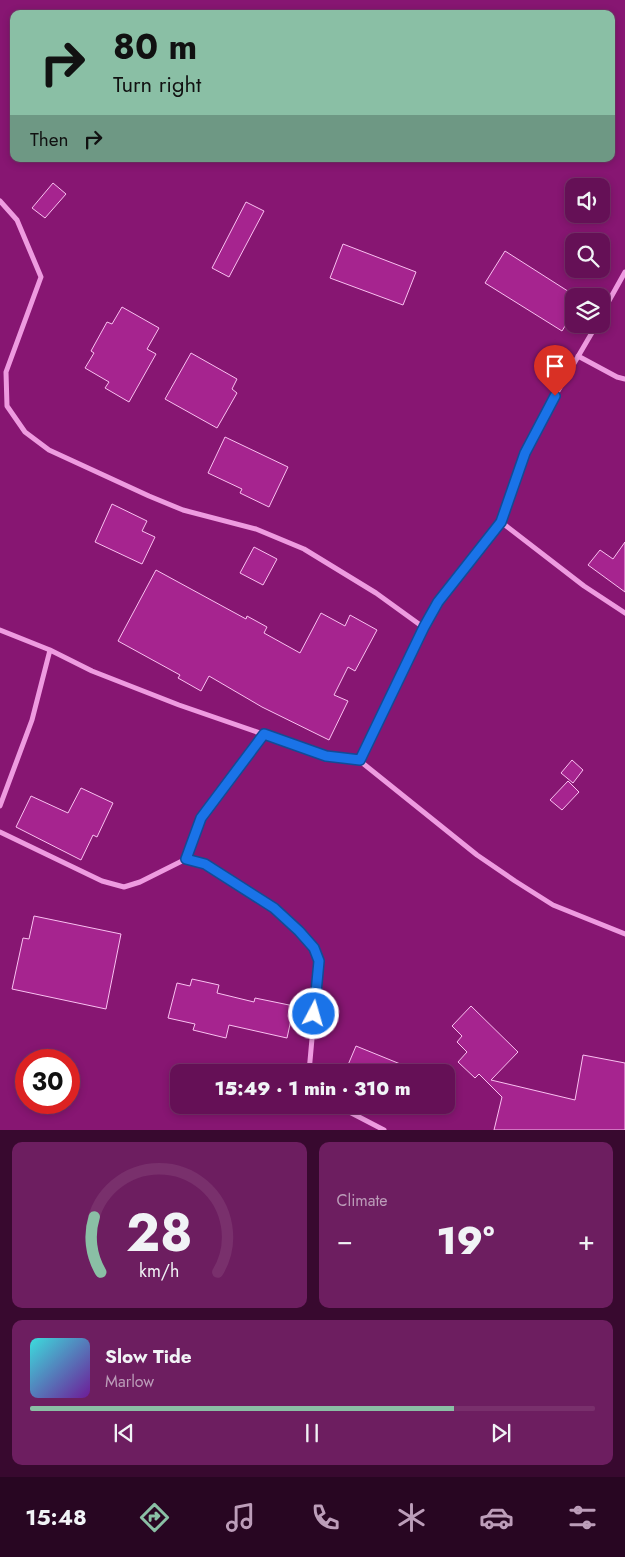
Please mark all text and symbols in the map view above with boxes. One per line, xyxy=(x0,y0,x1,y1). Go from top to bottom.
text: 80 m xyxy=(113,22,197,72)
icon: right xyxy=(30,30,95,95)
text: Turn right xyxy=(113,68,201,100)
icon: right xyxy=(79,125,107,153)
text: Then xyxy=(30,126,69,153)
map controls xyxy=(565,178,610,333)
button: sound xyxy=(565,178,610,223)
button: search xyxy=(565,233,610,278)
button: layers xyxy=(565,288,610,333)
pin xyxy=(534,345,576,396)
icon: arrive xyxy=(541,352,569,380)
position arrow xyxy=(287,987,339,1039)
speed limit sign: 30 xyxy=(15,1049,80,1114)
text: 15:49 · 1 min · 310 m xyxy=(214,1075,411,1102)
text: Climate xyxy=(337,1189,388,1212)
text: 28 xyxy=(126,1195,193,1271)
text: 19° xyxy=(436,1213,494,1268)
text: − xyxy=(337,1220,353,1261)
text: + xyxy=(578,1220,595,1261)
text: km/h xyxy=(139,1258,179,1284)
text: Slow Tide xyxy=(105,1343,192,1370)
text: Marlow xyxy=(105,1370,154,1393)
icon: previous xyxy=(110,1419,138,1447)
icon: pause xyxy=(298,1419,326,1447)
icon: next xyxy=(487,1419,515,1447)
icon: directions xyxy=(137,1500,172,1535)
icon: music xyxy=(223,1500,258,1535)
icon: phone xyxy=(308,1500,343,1535)
icon: climate xyxy=(394,1500,429,1535)
icon: car xyxy=(479,1500,514,1535)
icon: filters xyxy=(565,1500,600,1535)
text: 15:48 xyxy=(25,1501,87,1533)

